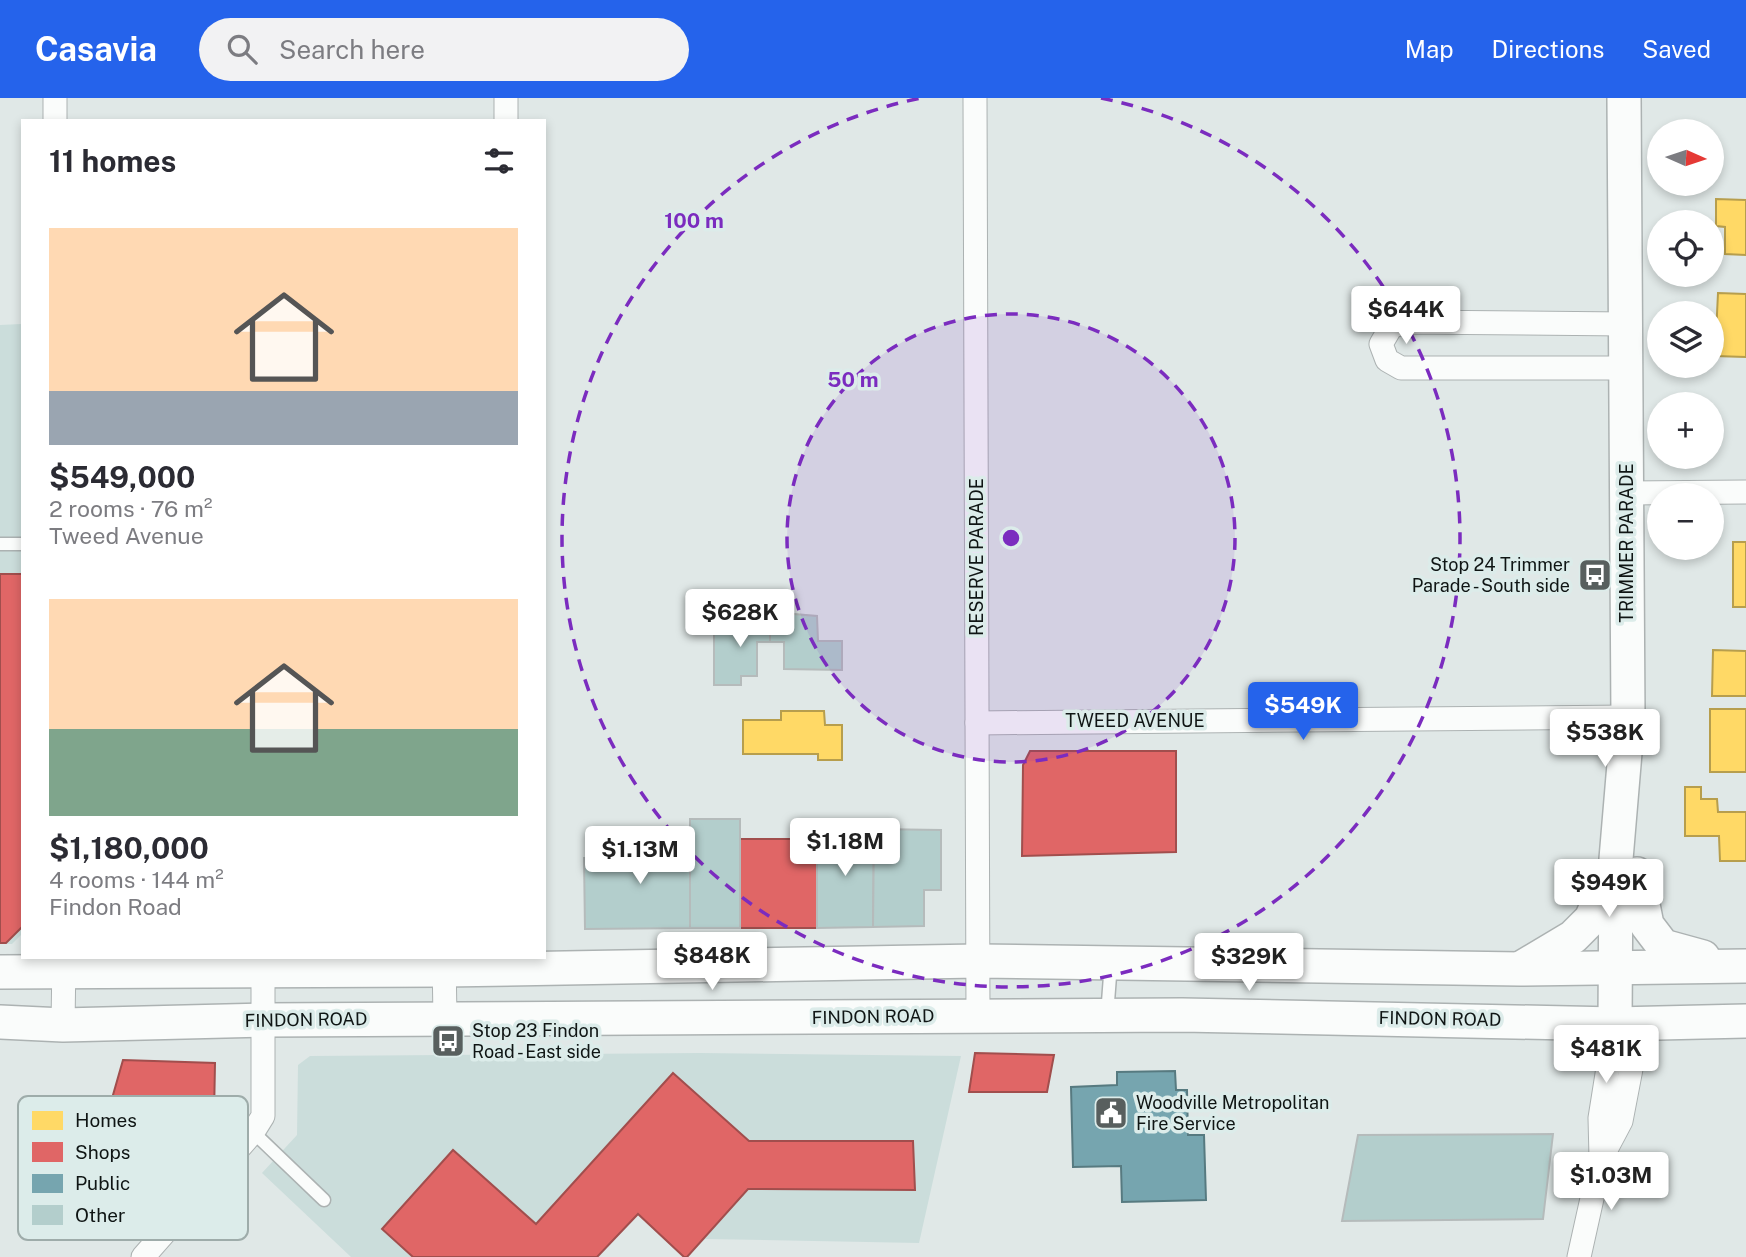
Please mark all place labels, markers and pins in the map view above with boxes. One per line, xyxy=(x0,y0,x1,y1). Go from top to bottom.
pin: $644K xyxy=(1357,286,1455,346)
centre of rings xyxy=(999,526,1023,550)
place label: Stop 24 Trimmer Parade - South side xyxy=(1412,554,1570,596)
bus stop icon: Stop 24 Trimmer Parade - South side xyxy=(1576,556,1614,594)
pin: $628K xyxy=(691,589,789,649)
pin: $549K xyxy=(1254,682,1352,742)
pin: $538K xyxy=(1556,710,1654,769)
pin: $1.18M xyxy=(788,818,902,878)
pin: $1.13M xyxy=(583,826,697,886)
pin: $949K xyxy=(1560,860,1658,919)
pin: $848K xyxy=(663,932,761,992)
pin: $329K xyxy=(1200,934,1298,993)
place label: Stop 23 Findon Road - East side xyxy=(472,1020,601,1062)
bus stop icon: Stop 23 Findon Road - East side xyxy=(429,1022,467,1060)
pin: $481K xyxy=(1557,1026,1655,1085)
place label: Woodville Metropolitan Fire Service xyxy=(1136,1092,1329,1134)
public building icon: Woodville Metropolitan Fire Service xyxy=(1092,1094,1130,1132)
pin: $1.03M xyxy=(1554,1152,1668,1212)

